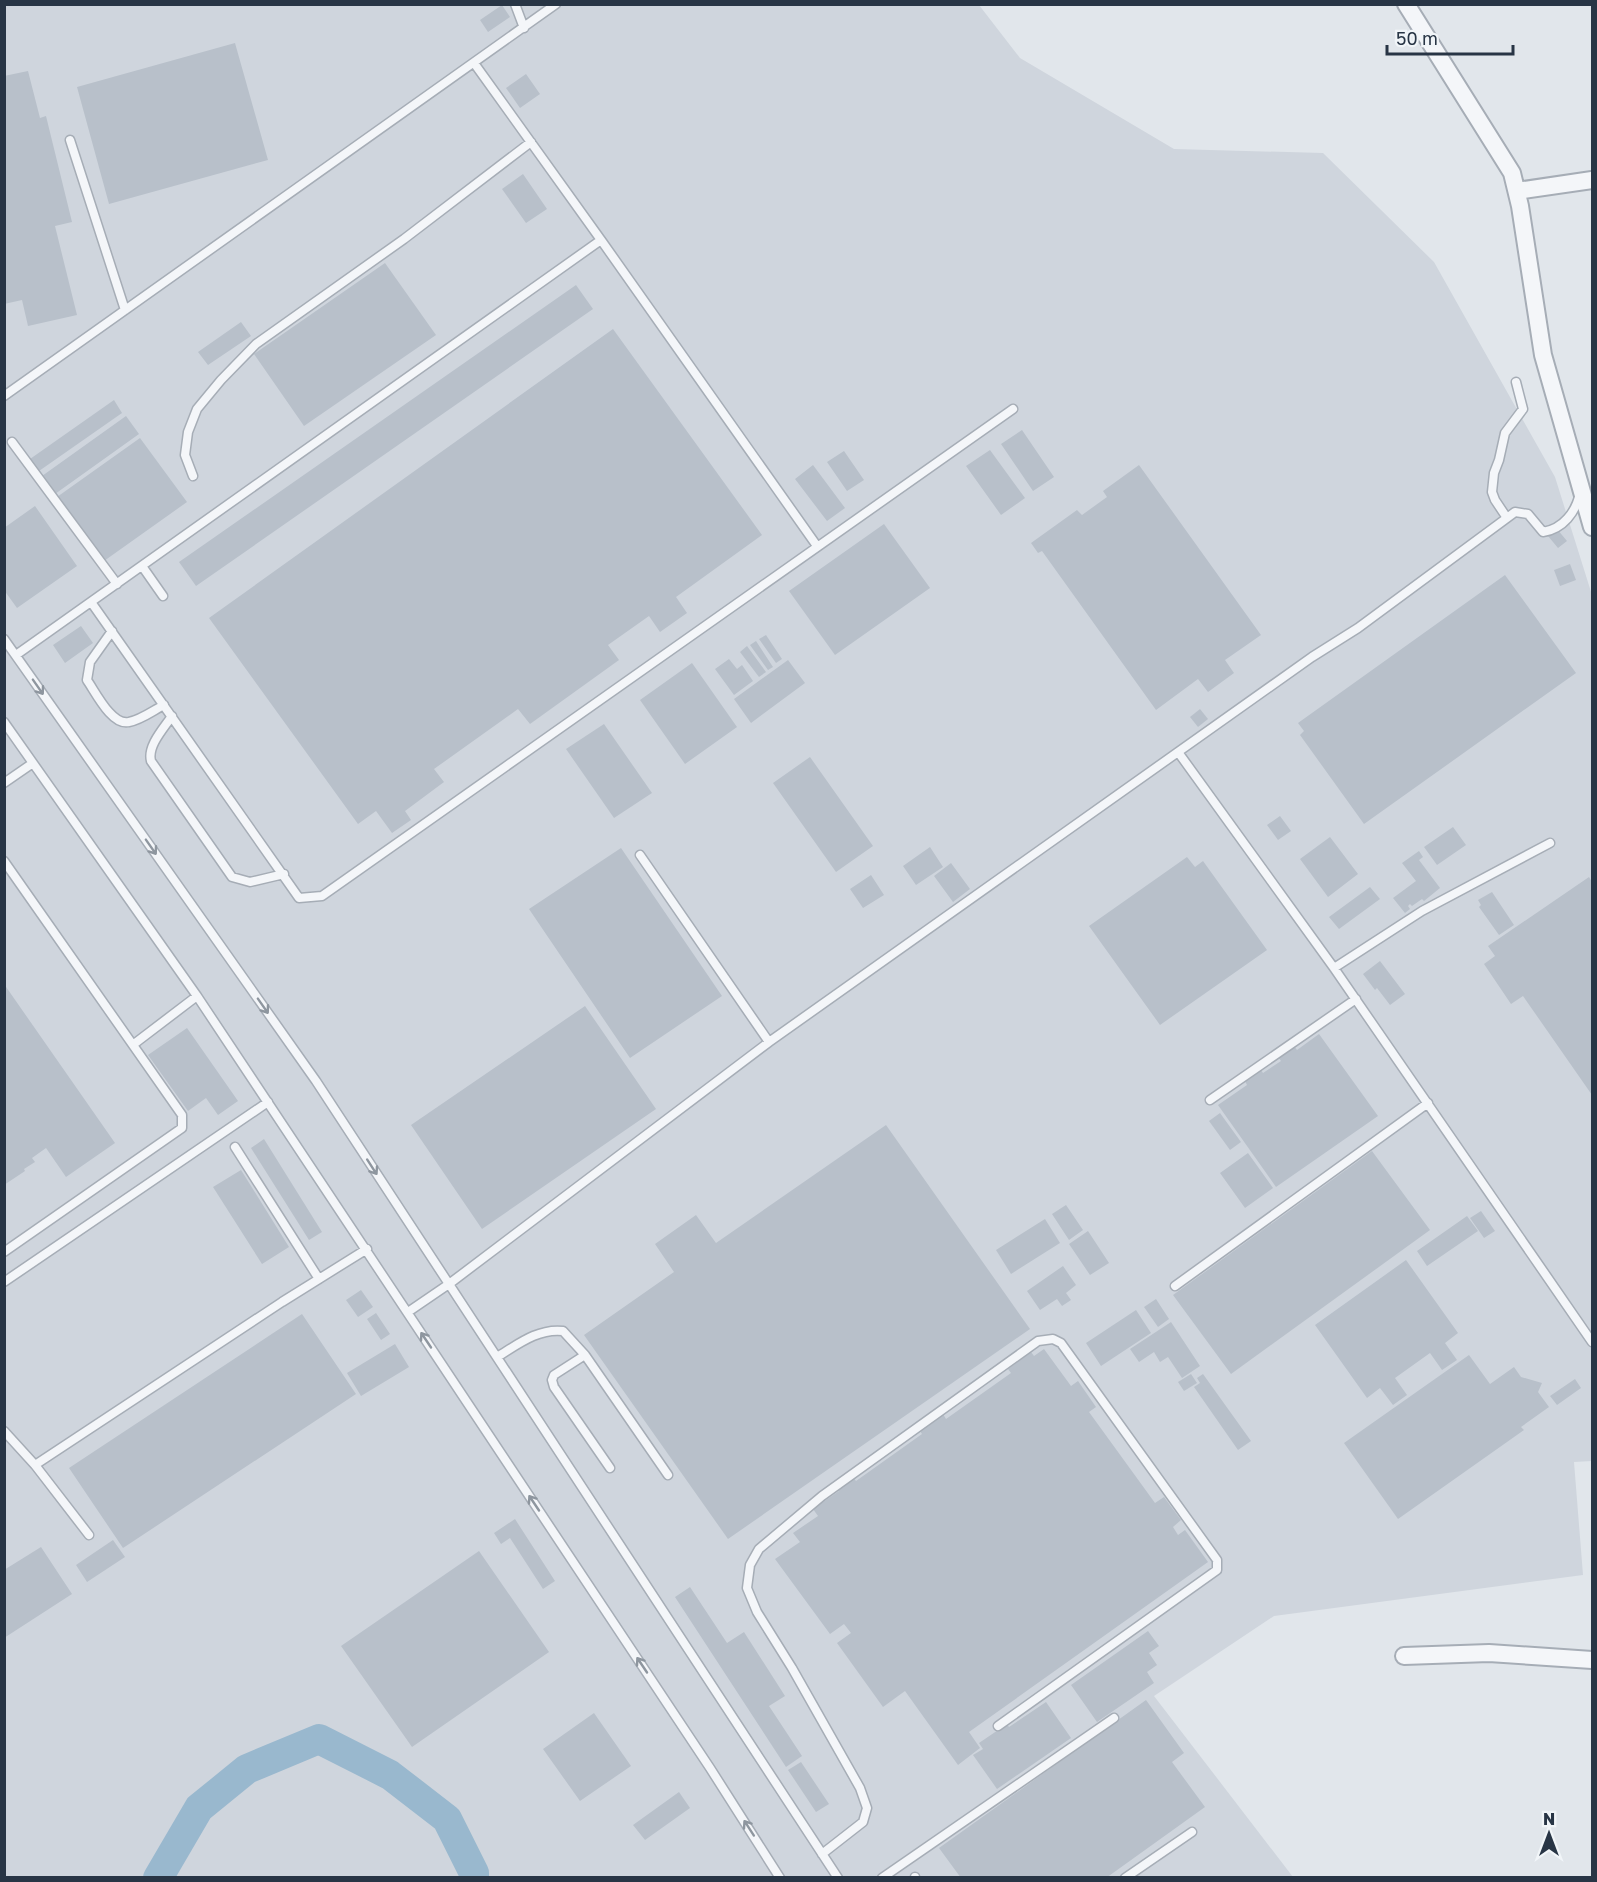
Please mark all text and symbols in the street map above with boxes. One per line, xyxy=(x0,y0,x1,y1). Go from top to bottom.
scale bar xyxy=(1387,18,1513,56)
text: 50 m xyxy=(1396,27,1438,49)
one-way arrow xyxy=(32,679,44,695)
one-way arrow xyxy=(145,838,157,854)
one-way arrow xyxy=(257,997,269,1013)
one-way arrow xyxy=(367,1158,379,1175)
one-way arrow xyxy=(420,1332,432,1349)
one-way arrow xyxy=(528,1495,540,1511)
one-way arrow xyxy=(636,1657,648,1674)
north arrow xyxy=(1519,1804,1579,1864)
text: N xyxy=(1543,1809,1555,1829)
one-way arrow xyxy=(742,1820,754,1837)

